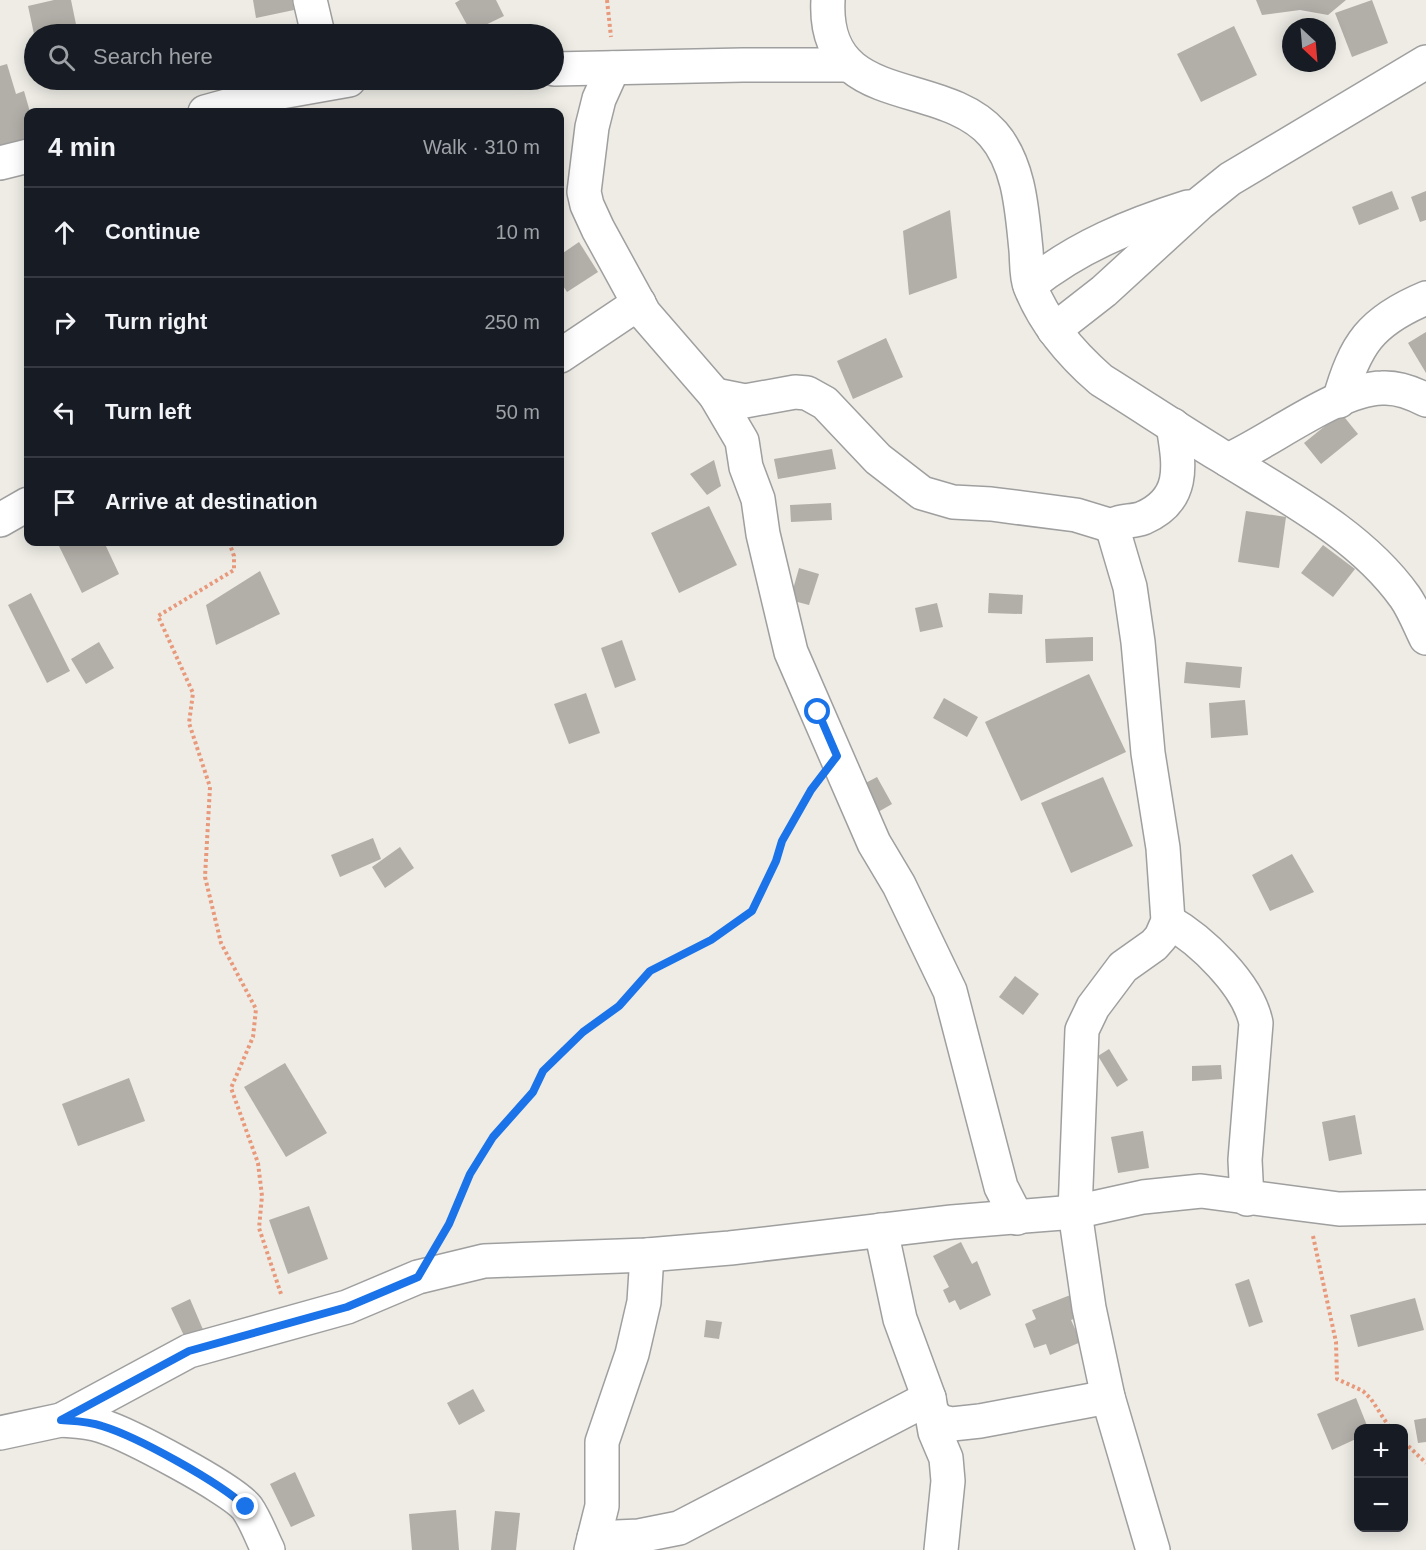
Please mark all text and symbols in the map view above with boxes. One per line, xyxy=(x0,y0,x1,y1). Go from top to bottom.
north arrow xyxy=(1282,18,1336,72)
search box xyxy=(24,24,564,90)
icon: search xyxy=(45,41,78,74)
text: Search here xyxy=(93,44,213,69)
text: 4 min xyxy=(48,132,116,162)
text: Walk · 310 m xyxy=(423,136,540,158)
icon: ahead xyxy=(48,216,81,249)
text: Continue xyxy=(105,219,200,244)
text: 10 m xyxy=(496,221,540,243)
icon: right xyxy=(48,306,81,339)
text: Turn right xyxy=(105,309,207,334)
text: 250 m xyxy=(484,311,540,333)
icon: left xyxy=(48,396,81,429)
text: Turn left xyxy=(105,399,191,424)
text: 50 m xyxy=(496,401,540,423)
icon: arrive xyxy=(48,486,81,519)
text: Arrive at destination xyxy=(105,489,318,514)
route start xyxy=(804,698,830,724)
map controls xyxy=(1354,1424,1408,1532)
button: + xyxy=(1354,1424,1408,1478)
button: − xyxy=(1354,1478,1408,1532)
route end xyxy=(232,1493,258,1519)

